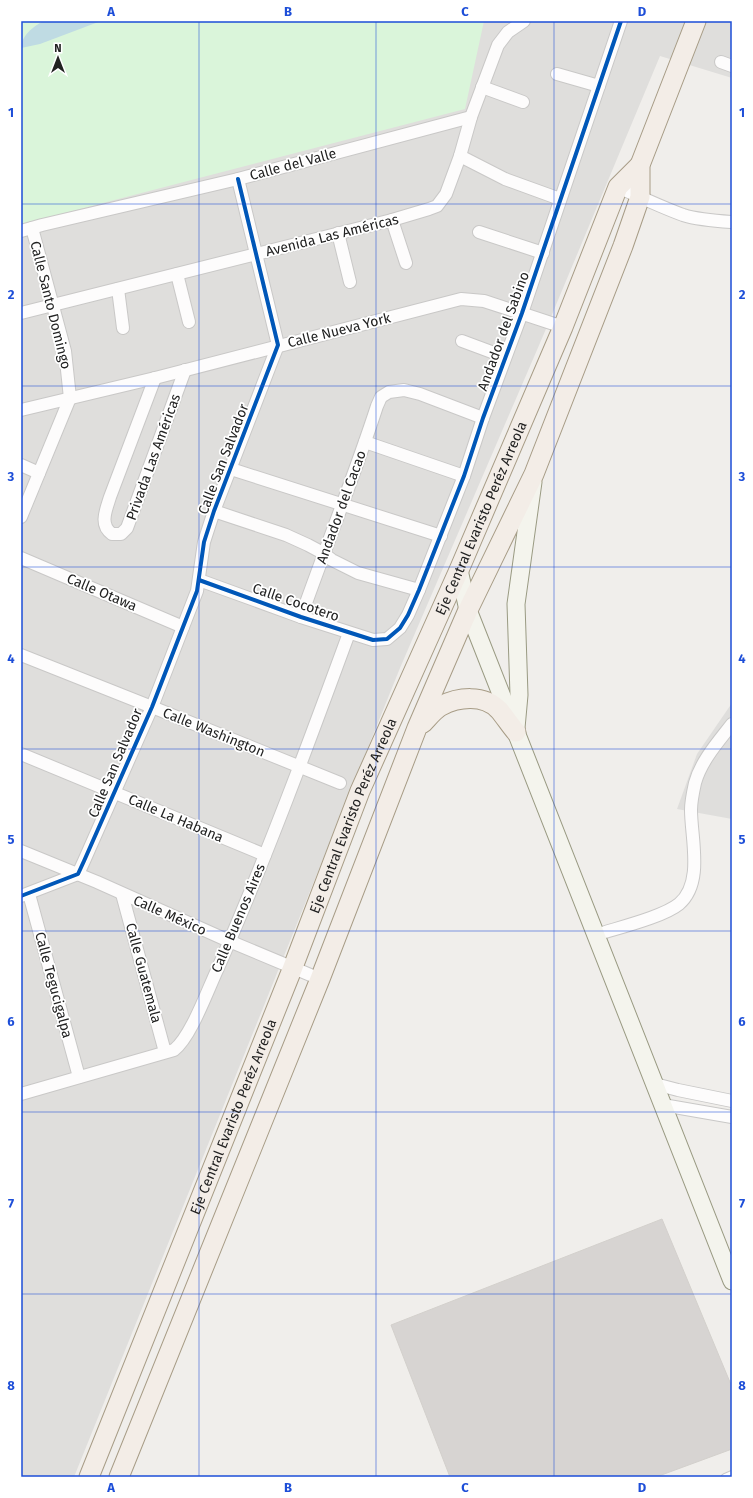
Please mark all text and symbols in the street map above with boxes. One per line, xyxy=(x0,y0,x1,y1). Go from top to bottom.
text: A xyxy=(106,4,115,19)
text: B xyxy=(284,4,292,19)
text: C xyxy=(461,4,469,19)
text: D xyxy=(638,4,647,19)
north arrow xyxy=(38,38,78,78)
text: N xyxy=(54,42,62,55)
text: 1 xyxy=(8,105,14,120)
text: 1 xyxy=(739,105,745,120)
street label: Calle del Valle xyxy=(248,145,338,184)
street label: Avenida Las Américas xyxy=(264,211,401,260)
street label: Calle Santo Domingo xyxy=(26,239,75,371)
street label: Andador del Sabino xyxy=(474,269,533,393)
text: 2 xyxy=(8,287,15,302)
text: 2 xyxy=(739,287,746,302)
street label: Calle Nueva York xyxy=(286,309,393,351)
street label: Privada Las Américas xyxy=(123,391,184,523)
street label: Calle San Salvador xyxy=(195,401,253,517)
street label: Eje Central Evaristo Peréz Arreola xyxy=(432,419,531,618)
street label: Andador del Cacao xyxy=(313,448,370,566)
text: 3 xyxy=(7,469,15,484)
text: 3 xyxy=(738,469,746,484)
street label: Calle Otawa xyxy=(64,570,139,615)
street label: Calle Cocotero xyxy=(250,580,341,625)
text: 4 xyxy=(7,651,15,666)
text: 4 xyxy=(738,651,746,666)
street label: Calle Washington xyxy=(160,704,267,761)
street label: Calle San Salvador xyxy=(85,705,146,820)
street label: Eje Central Evaristo Peréz Arreola xyxy=(306,716,401,916)
street label: Calle La Habana xyxy=(126,791,226,846)
text: 5 xyxy=(8,832,15,847)
text: 5 xyxy=(739,832,746,847)
street label: Calle Buenos Aires xyxy=(208,861,269,975)
street label: Calle México xyxy=(131,892,209,939)
street label: Calle Guatemala xyxy=(122,921,165,1025)
street label: Calle Tegucigalpa xyxy=(31,930,76,1040)
text: 6 xyxy=(7,1014,15,1029)
text: 6 xyxy=(738,1014,746,1029)
street label: Eje Central Evaristo Peréz Arreola xyxy=(187,1017,280,1217)
text: 7 xyxy=(8,1196,14,1211)
text: 7 xyxy=(739,1196,745,1211)
text: 8 xyxy=(7,1378,15,1393)
text: 8 xyxy=(738,1378,746,1393)
text: A xyxy=(106,1480,115,1495)
text: B xyxy=(284,1480,292,1495)
text: C xyxy=(461,1480,469,1495)
text: D xyxy=(638,1480,647,1495)

